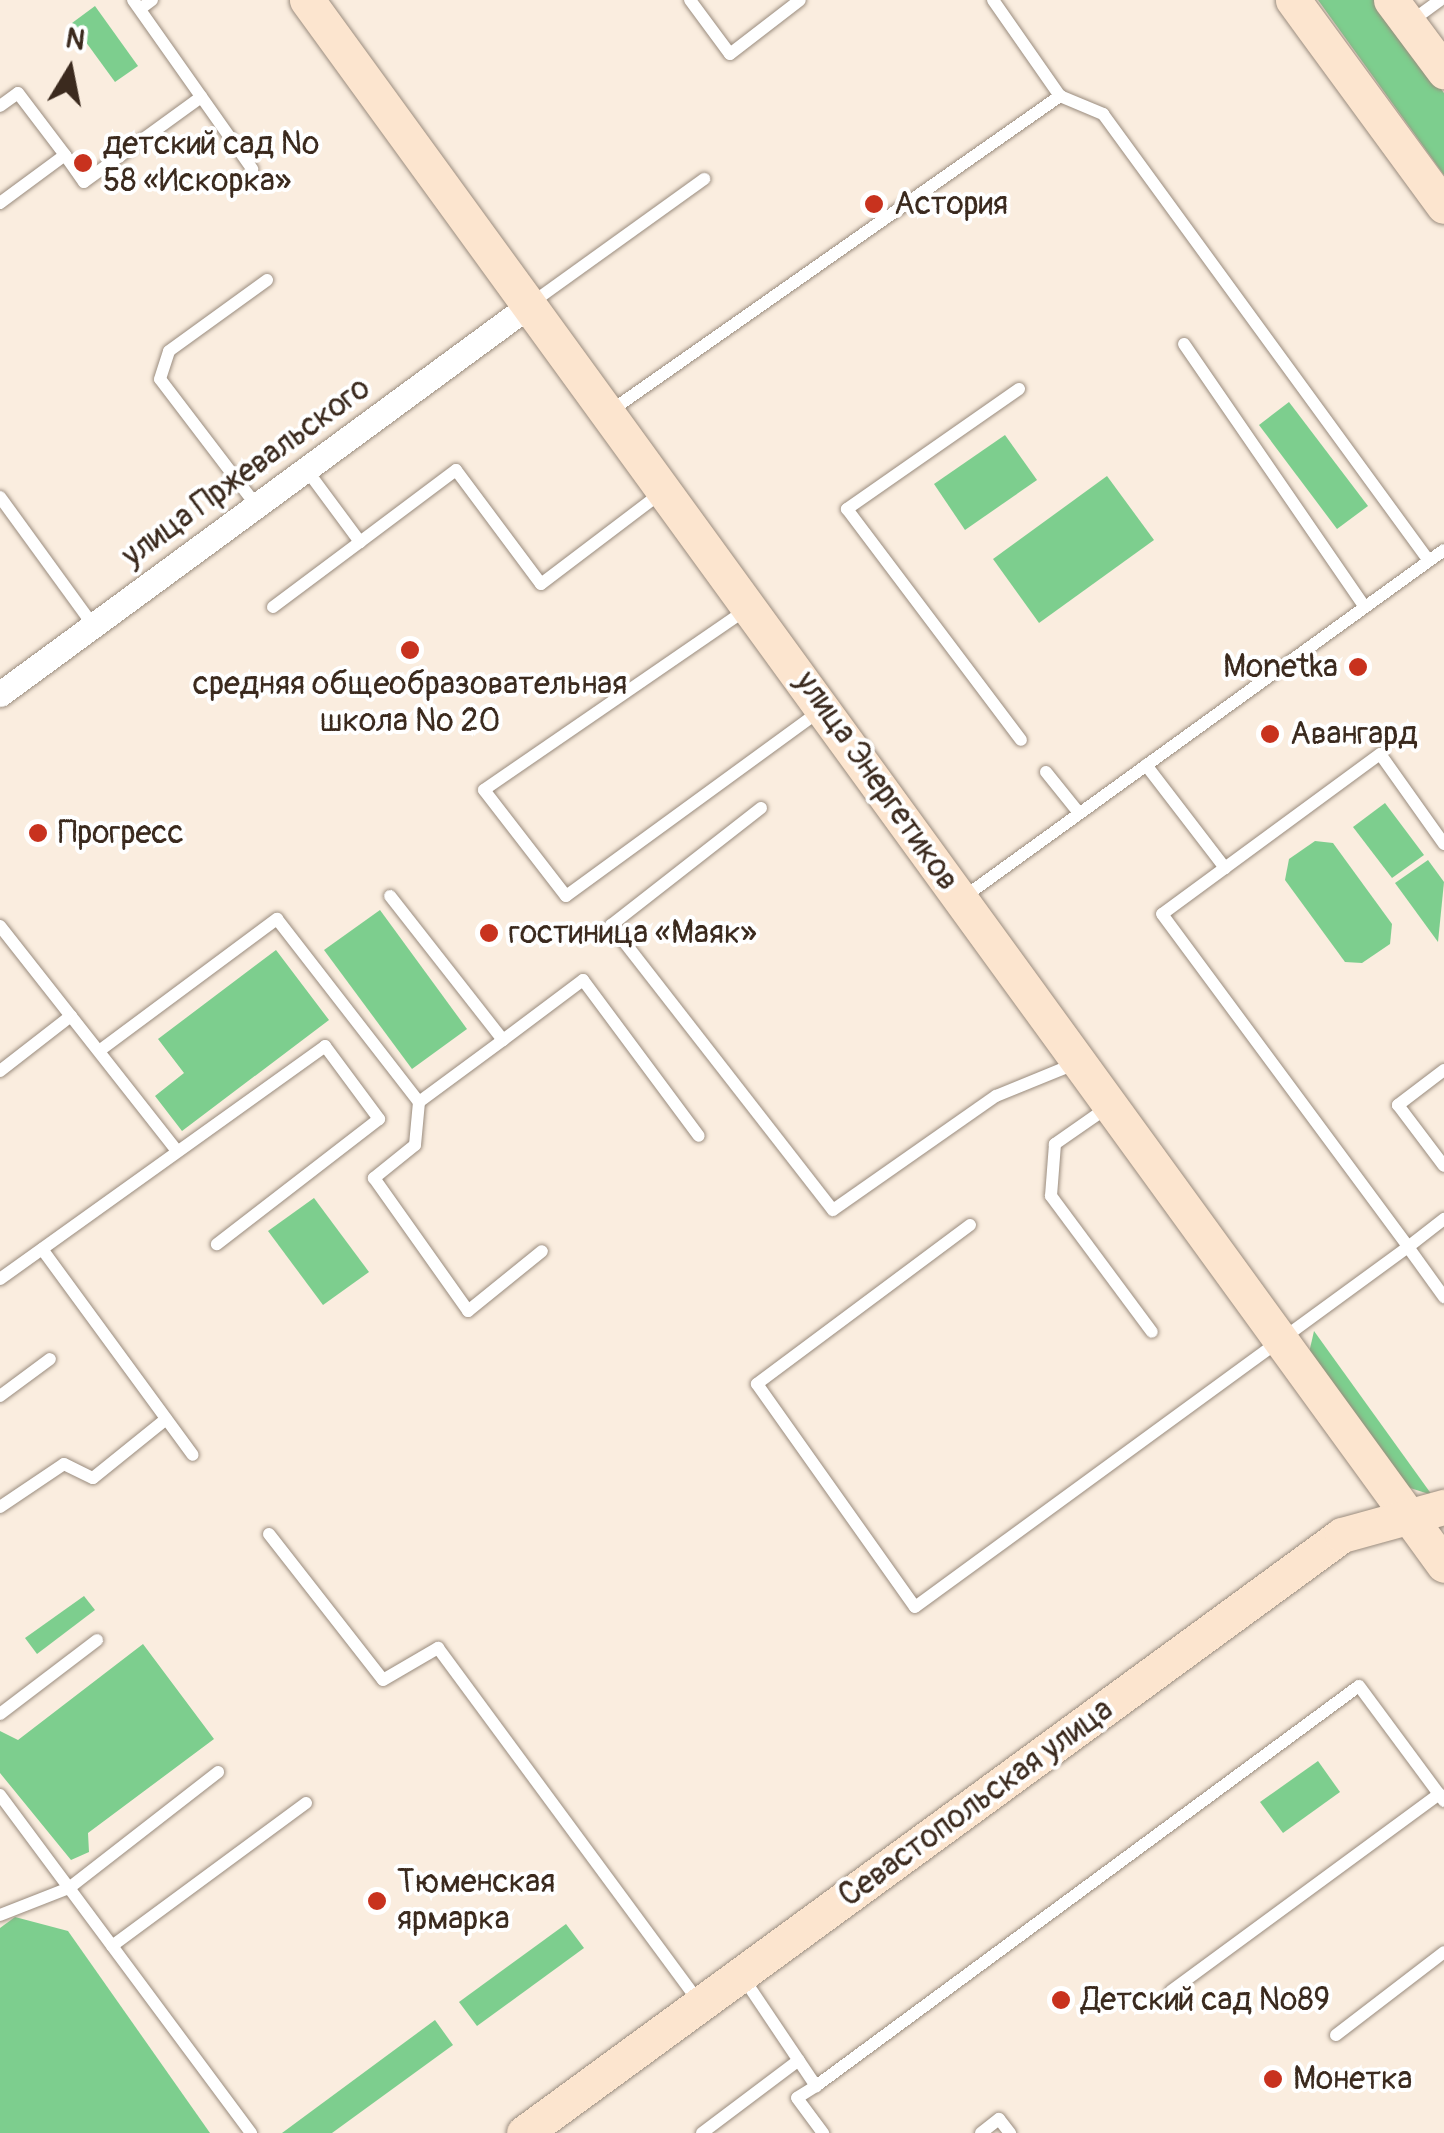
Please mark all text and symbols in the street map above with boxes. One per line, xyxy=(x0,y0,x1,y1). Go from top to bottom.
north arrow xyxy=(20,20,120,120)
text: N xyxy=(63,21,88,59)
place label: детский сад № 58 «Искорка» xyxy=(103,126,319,201)
marker: детский сад № 58 «Искорка» xyxy=(72,152,94,174)
place label: Астория xyxy=(894,185,1008,223)
marker: Астория xyxy=(863,193,885,215)
street label: улица Пржевальского xyxy=(114,369,378,575)
marker: средняя общеобразовательная школа № 20 xyxy=(399,639,421,661)
place label: Monetka xyxy=(1223,648,1338,686)
marker: Monetka xyxy=(1347,656,1369,678)
street label: улица Энергетиков xyxy=(787,664,967,898)
place label: средняя общеобразовательная школа № 20 xyxy=(193,666,627,741)
place label: Авангард xyxy=(1290,715,1417,753)
marker: Авангард xyxy=(1259,723,1281,745)
place label: Прогресс xyxy=(58,814,184,852)
marker: Прогресс xyxy=(27,822,49,844)
place label: гостиница «Маяк» xyxy=(509,914,757,952)
marker: гостиница «Маяк» xyxy=(478,922,500,944)
street label: Севастопольская улица xyxy=(832,1691,1120,1915)
place label: Тюменская ярмарка xyxy=(397,1864,555,1939)
marker: Тюменская ярмарка xyxy=(366,1890,388,1912)
place label: Детский сад №89 xyxy=(1081,1981,1330,2019)
marker: Детский сад №89 xyxy=(1050,1989,1072,2011)
place label: Монетка xyxy=(1293,2060,1412,2098)
marker: Монетка xyxy=(1262,2068,1284,2090)

